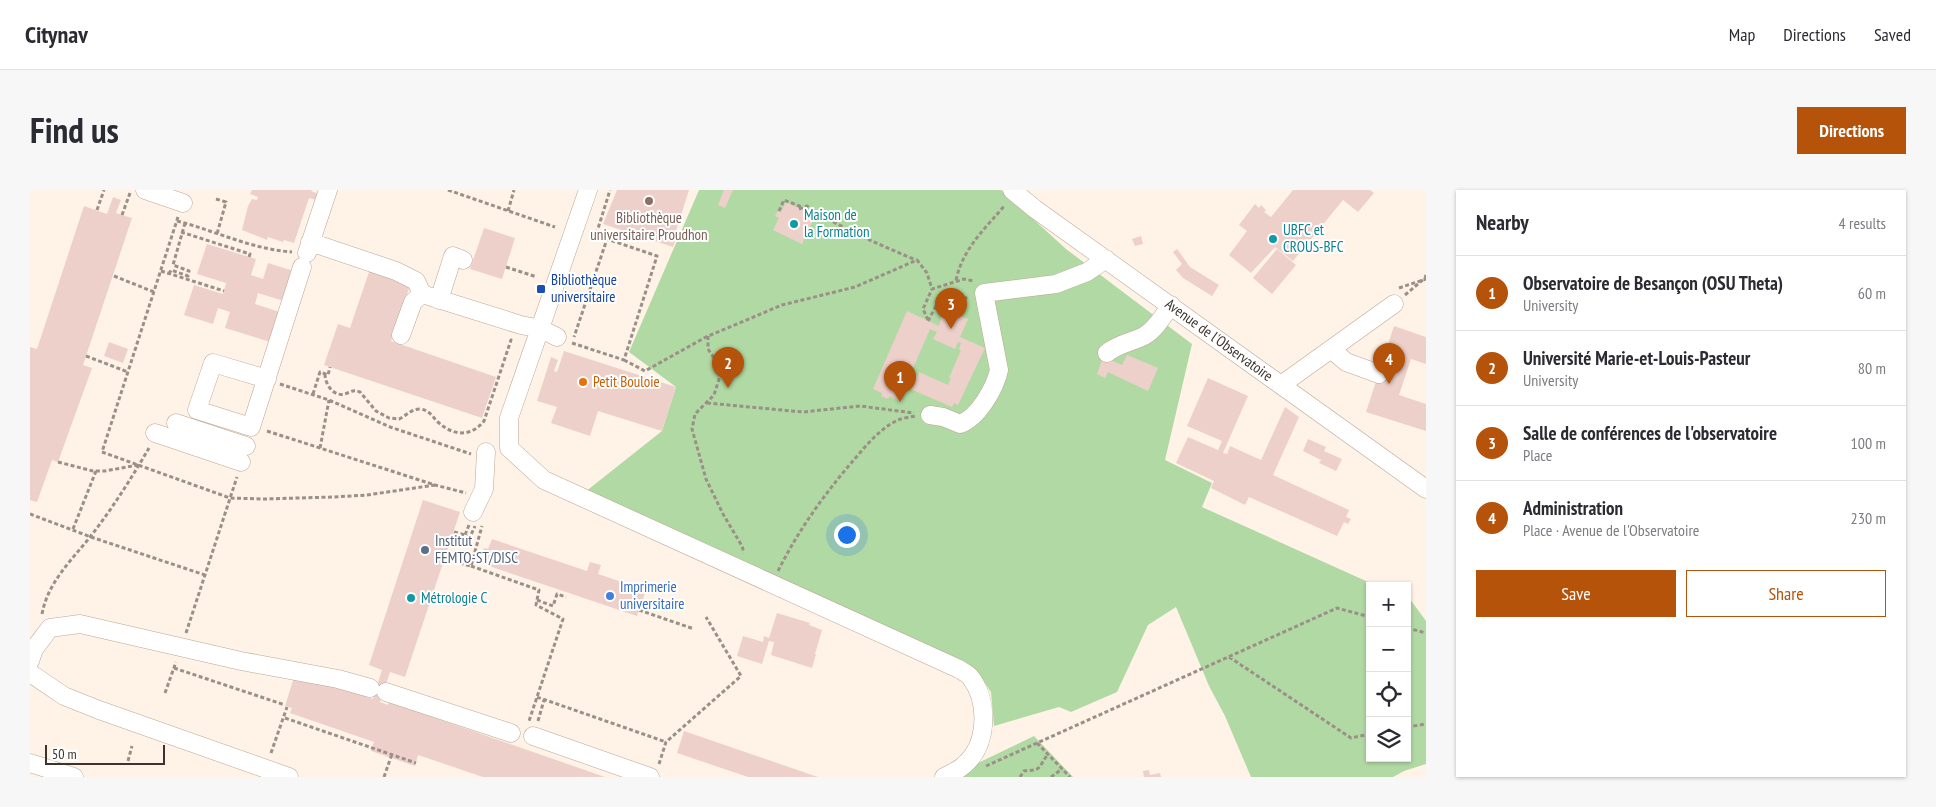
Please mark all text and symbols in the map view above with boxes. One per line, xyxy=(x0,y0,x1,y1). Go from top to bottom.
text: Citynav xyxy=(25,19,88,50)
text: Map xyxy=(1729,23,1755,46)
text: Directions xyxy=(1783,23,1846,46)
text: Saved xyxy=(1874,23,1911,46)
text: Find us xyxy=(30,107,119,153)
button: Directions xyxy=(1797,107,1906,154)
marker: Bibliothèque universitaire Proudhon xyxy=(643,195,655,207)
place label: Maison de la Formation xyxy=(804,205,870,241)
place label: Bibliothèque universitaire Proudhon xyxy=(590,208,708,244)
text: Nearby xyxy=(1476,209,1529,236)
text: 4 results xyxy=(1839,213,1886,233)
marker: Maison de la Formation xyxy=(788,218,800,230)
place label: UBFC et CROUS-BFC xyxy=(1283,220,1344,256)
marker: UBFC et CROUS-BFC xyxy=(1267,233,1279,245)
place label: Bibliothèque universitaire xyxy=(551,270,617,306)
text: Observatoire de Besançon (OSU Theta) xyxy=(1523,271,1783,295)
marker: Bibliothèque universitaire xyxy=(535,283,547,295)
text: 1 xyxy=(1488,283,1496,303)
text: 60 m xyxy=(1858,283,1886,303)
pin: 3 xyxy=(935,288,967,329)
street label: Avenue de l'Observatoire xyxy=(1162,294,1277,385)
text: University xyxy=(1523,295,1578,315)
pin: 4 xyxy=(1373,343,1405,384)
text: Université Marie-et-Louis-Pasteur xyxy=(1523,346,1750,370)
pin: 2 xyxy=(712,347,744,388)
text: 2 xyxy=(1488,358,1496,378)
text: 80 m xyxy=(1858,358,1886,378)
pin: 1 xyxy=(884,361,916,402)
text: University xyxy=(1523,370,1578,390)
place label: Petit Bouloie xyxy=(593,372,660,391)
marker: Petit Bouloie xyxy=(577,376,589,388)
text: Salle de conférences de l'observatoire xyxy=(1523,421,1777,445)
text: 3 xyxy=(1488,433,1496,453)
text: 100 m xyxy=(1851,433,1886,453)
text: Place xyxy=(1523,445,1552,465)
text: Administration xyxy=(1523,496,1623,520)
text: 4 xyxy=(1488,508,1496,528)
text: 230 m xyxy=(1851,508,1886,528)
text: Place · Avenue de l'Observatoire xyxy=(1523,520,1699,540)
your location xyxy=(834,522,860,548)
place label: Institut FEMTO-ST/DISC xyxy=(435,531,518,567)
marker: Institut FEMTO-ST/DISC xyxy=(419,544,431,556)
button: Save xyxy=(1476,570,1676,617)
button: Share xyxy=(1686,570,1886,617)
place label: Imprimerie universitaire xyxy=(620,577,685,613)
map controls xyxy=(1366,582,1411,762)
button: + xyxy=(1366,582,1411,627)
place label: Métrologie C xyxy=(421,588,488,607)
marker: Imprimerie universitaire xyxy=(604,590,616,602)
marker: Métrologie C xyxy=(405,592,417,604)
button: − xyxy=(1366,627,1411,672)
button: locate xyxy=(1366,672,1411,717)
button: layers xyxy=(1366,717,1411,762)
scale bar xyxy=(45,742,165,765)
text: 50 m xyxy=(52,745,77,763)

